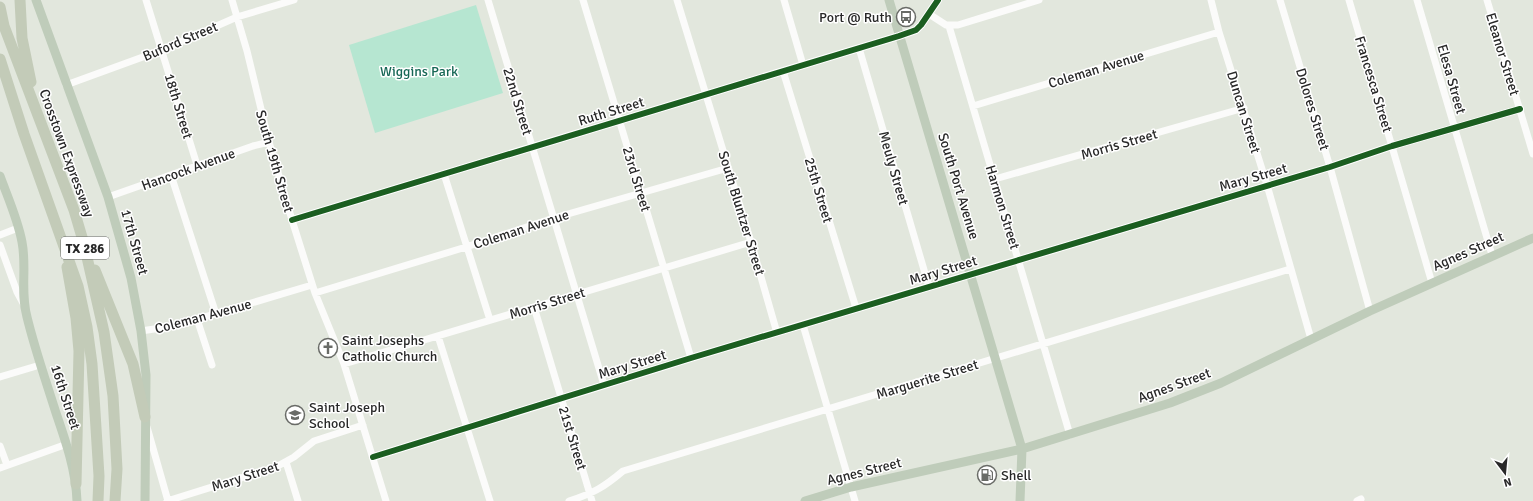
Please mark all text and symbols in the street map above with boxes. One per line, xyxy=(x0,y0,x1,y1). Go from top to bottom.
bus stop icon: Port @ Ruth xyxy=(895,6,917,28)
place label: Port @ Ruth xyxy=(819,9,892,26)
street label: Eleanor Street xyxy=(1482,11,1523,98)
street label: Buford Street xyxy=(140,18,220,65)
street label: Francesca Street xyxy=(1351,34,1396,134)
street label: Elesa Street xyxy=(1433,42,1470,116)
street label: Coleman Avenue xyxy=(1046,47,1146,92)
park label: Wiggins Park xyxy=(380,63,458,80)
street label: 22nd Street xyxy=(499,65,536,137)
street label: Dolores Street xyxy=(1292,66,1333,152)
street label: Duncan Street xyxy=(1223,69,1264,155)
street label: 18th Street xyxy=(161,72,197,141)
street label: Crosstown Expressway xyxy=(35,87,98,220)
street label: Ruth Street xyxy=(576,93,646,130)
street label: South 19th Street xyxy=(252,108,297,214)
street label: Morris Street xyxy=(1079,125,1159,163)
street label: Meuly Street xyxy=(875,129,912,207)
street label: South Port Avenue xyxy=(934,131,983,241)
street label: Hancock Avenue xyxy=(139,145,237,194)
street label: 23rd Street xyxy=(619,145,654,214)
street label: South Bluntzer Street xyxy=(715,149,769,277)
street label: 25th Street xyxy=(801,156,837,225)
street label: Mary Street xyxy=(1217,160,1289,195)
street label: Harmon Street xyxy=(982,163,1023,251)
street label: Coleman Avenue xyxy=(471,206,571,253)
street label: 17th Street xyxy=(117,207,152,277)
street label: Agnes Street xyxy=(1430,228,1507,275)
road number: TX 286 xyxy=(61,237,109,259)
street label: Mary Street xyxy=(907,252,979,289)
street label: Morris Street xyxy=(507,284,587,323)
street label: Coleman Avenue xyxy=(153,295,253,338)
place label: Saint Josephs Catholic Church xyxy=(342,332,437,365)
church icon: Saint Josephs Catholic Church xyxy=(317,337,339,359)
street label: Mary Street xyxy=(596,346,668,383)
street label: Marguerite Street xyxy=(874,356,980,403)
street label: 16th Street xyxy=(47,363,84,432)
street label: Agnes Street xyxy=(1135,364,1213,406)
place label: Saint Joseph School xyxy=(309,399,385,432)
school or university icon: Saint Joseph School xyxy=(284,404,306,426)
street label: 21st Street xyxy=(555,404,590,472)
north arrow xyxy=(1485,453,1525,493)
street label: Agnes Street xyxy=(825,454,903,489)
street label: Mary Street xyxy=(209,458,281,495)
fuel station icon: Shell xyxy=(976,464,998,486)
place label: Shell xyxy=(1001,467,1031,484)
text: N xyxy=(1502,475,1513,489)

